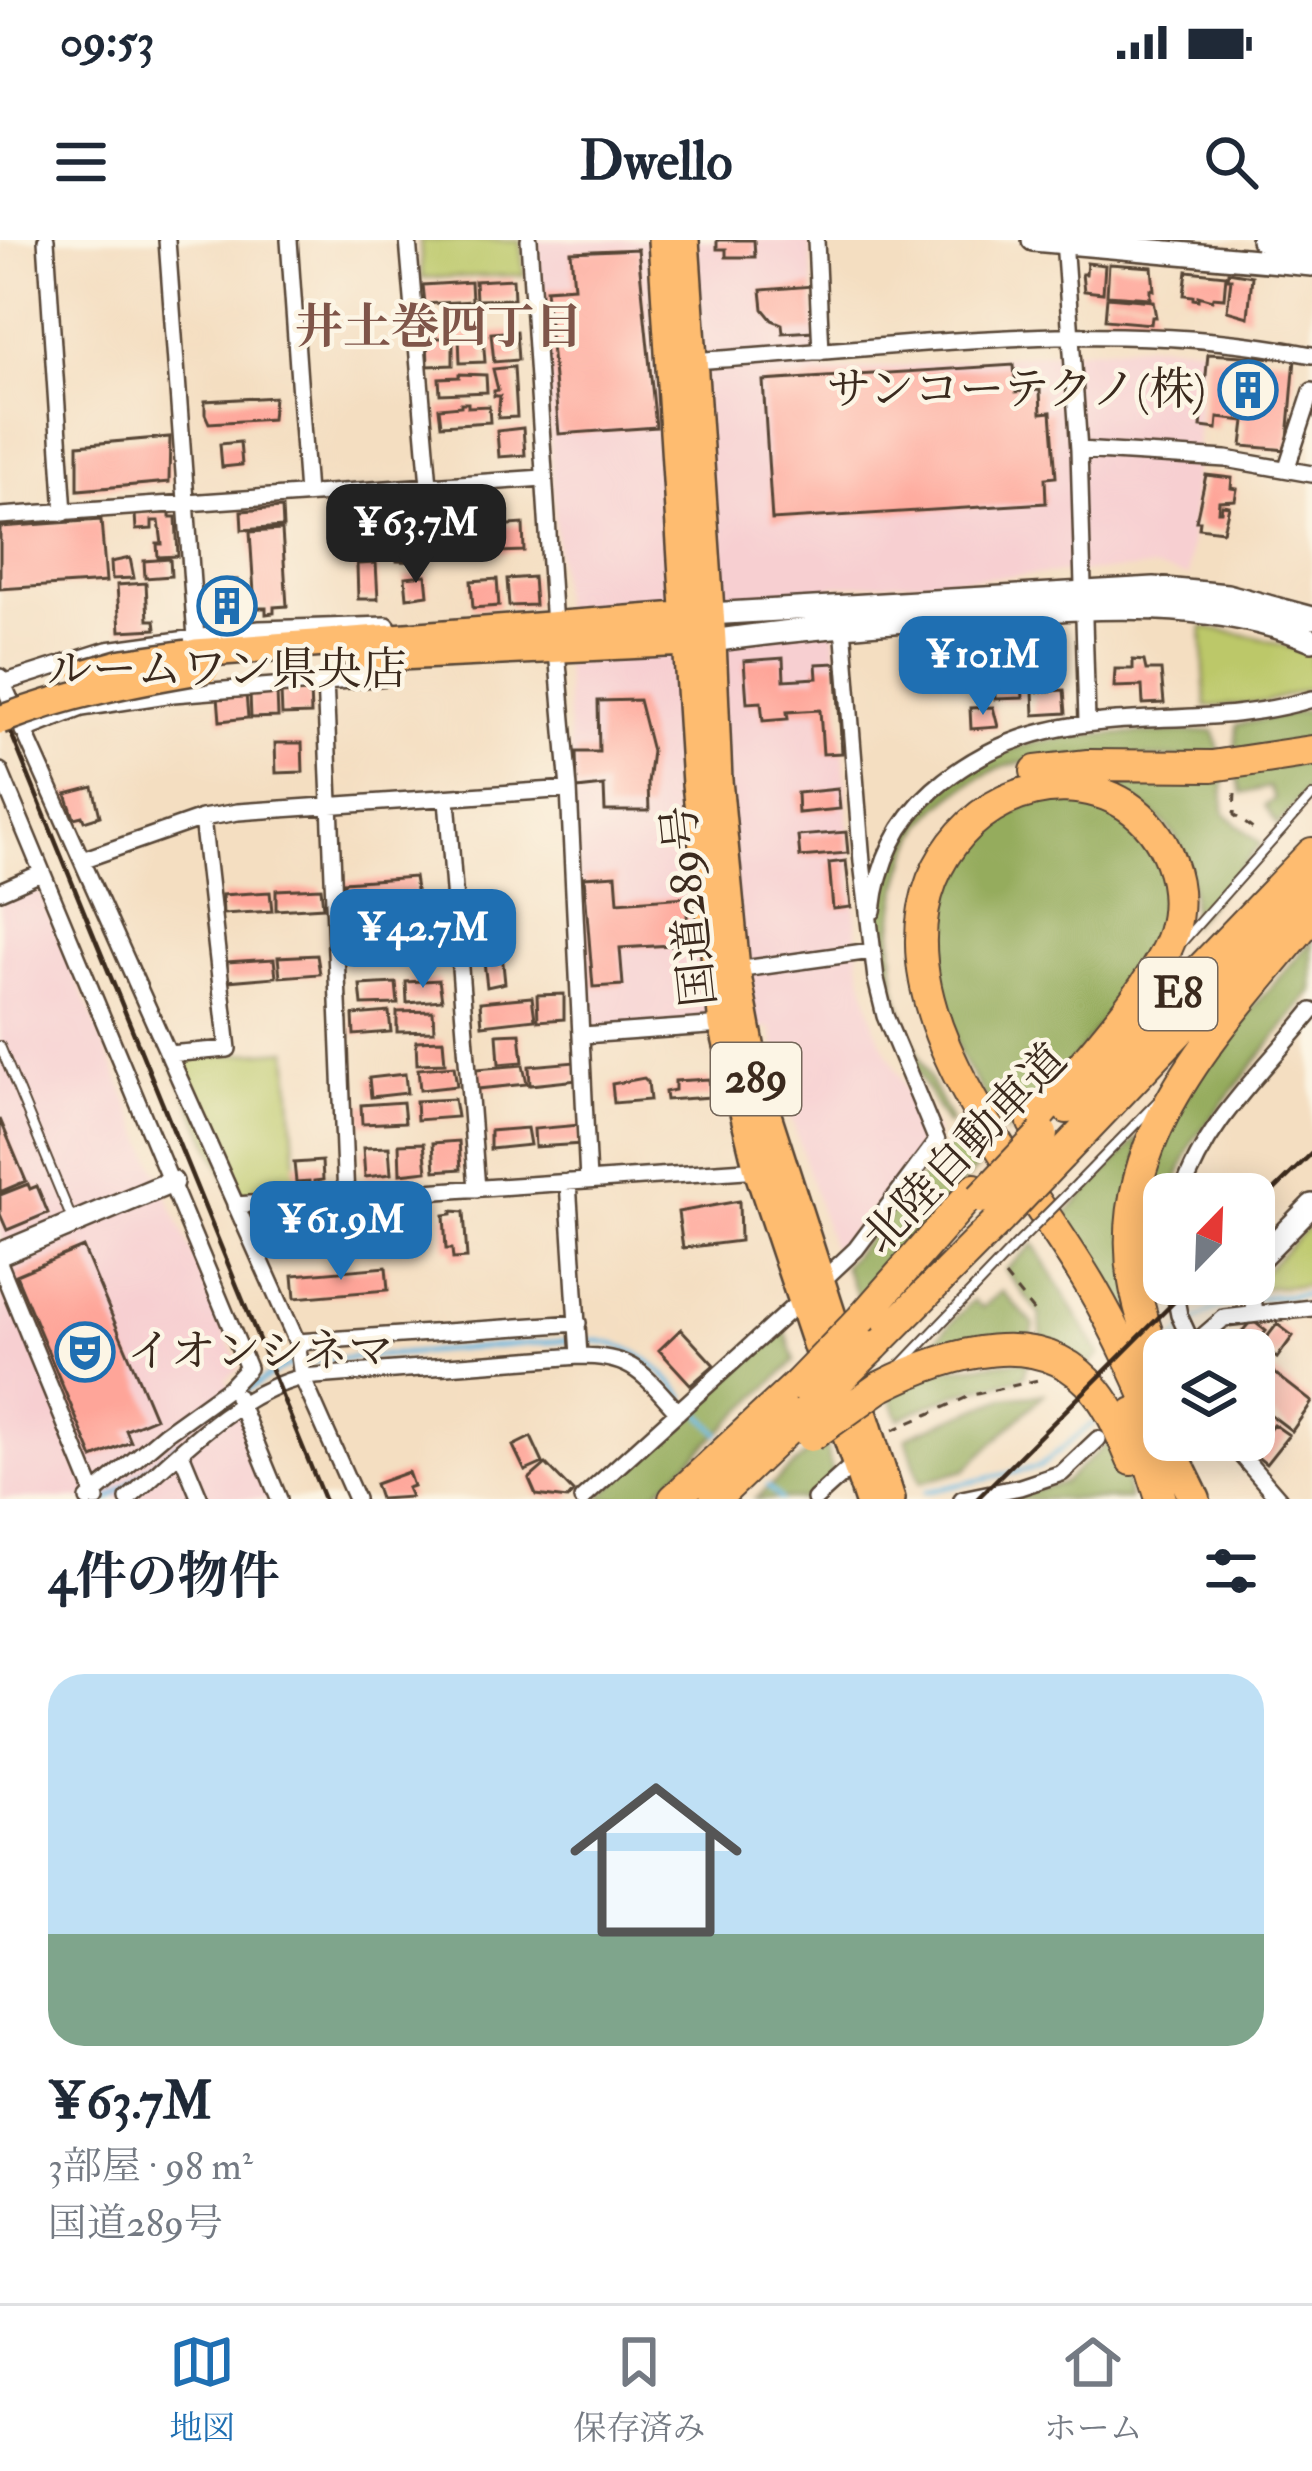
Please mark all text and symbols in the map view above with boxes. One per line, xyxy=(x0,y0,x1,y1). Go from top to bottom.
text: 09:53 xyxy=(60,14,154,70)
text: Dwello xyxy=(580,128,732,196)
icon: menu xyxy=(48,129,114,195)
icon: search xyxy=(1198,129,1264,195)
district label: 井土巻四丁目 xyxy=(295,298,583,358)
building icon: サンコーテクノ(株) xyxy=(1217,359,1279,421)
place label: サンコーテクノ(株) xyxy=(826,362,1206,418)
pin: ¥63.7M xyxy=(318,484,514,586)
text: ¥63.7M xyxy=(353,498,479,547)
building icon: ルームワン県央店 xyxy=(196,575,258,637)
pin: ¥101M xyxy=(899,616,1067,718)
text: ¥101M xyxy=(926,630,1040,679)
place label: ルームワン県央店 xyxy=(47,642,407,698)
street label: 国道289号 xyxy=(652,803,728,1009)
pin: ¥42.7M xyxy=(325,889,521,991)
text: ¥42.7M xyxy=(357,903,489,952)
road number: E8 xyxy=(1139,958,1217,1030)
street label: 北陸自動車道 xyxy=(851,1032,1079,1266)
road number: 289 xyxy=(711,1043,801,1115)
north arrow xyxy=(1143,1173,1275,1305)
map controls xyxy=(1143,1173,1275,1461)
pin: ¥61.9M xyxy=(243,1181,439,1283)
text: ¥61.9M xyxy=(277,1195,405,1244)
theatre icon: イオンシネマ xyxy=(54,1321,116,1383)
place label: イオンシネマ xyxy=(127,1324,393,1380)
button: layers xyxy=(1143,1329,1275,1461)
icon: filters xyxy=(1198,1538,1264,1604)
text: 4件の物件 xyxy=(48,1545,280,1609)
icon: home xyxy=(548,1752,764,1968)
text: ¥63.7M xyxy=(48,2070,212,2134)
text: 3部屋 · 98 m² xyxy=(48,2142,253,2191)
text: 国道289号 xyxy=(48,2199,223,2248)
tab: 地図 xyxy=(169,2329,235,2449)
tab: 保存済み xyxy=(573,2329,705,2449)
tab: ホーム xyxy=(1044,2329,1143,2449)

